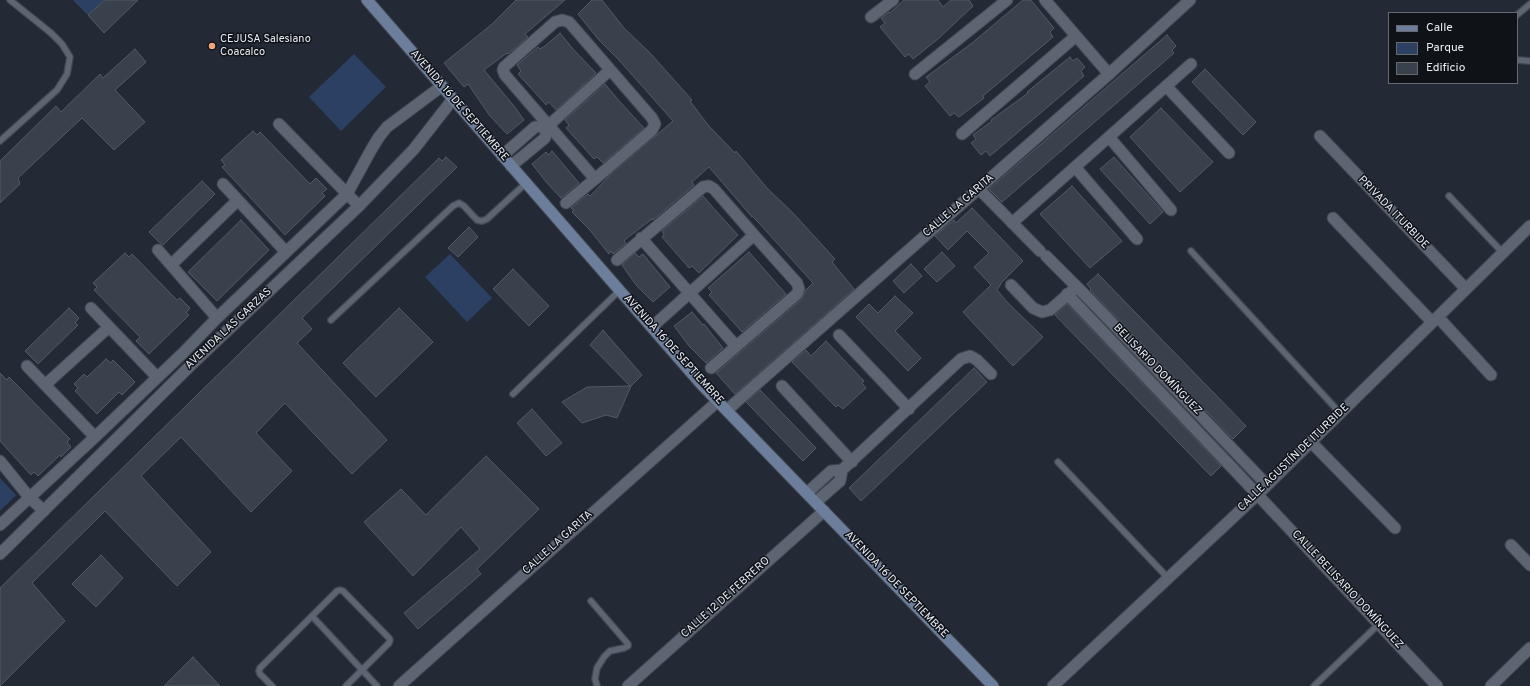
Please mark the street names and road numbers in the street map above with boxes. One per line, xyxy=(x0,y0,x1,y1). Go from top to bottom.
street label: AVENIDA 16 DE SEPTIEMBRE xyxy=(407,48,511,164)
street label: CALLE LA GARITA xyxy=(921,172,997,240)
street label: PRIVADA ITURBIDE xyxy=(1355,174,1431,252)
street label: AVENIDA LAS GARZAS xyxy=(183,286,275,372)
street label: AVENIDA 16 DE SEPTIEMBRE xyxy=(620,292,726,408)
street label: BELISARIO DOMÍNGUEZ xyxy=(1110,322,1204,418)
street label: CALLE AGUSTÍN DE ITURBIDE xyxy=(1236,401,1352,515)
street label: CALLE LA GARITA xyxy=(520,508,596,578)
street label: CALLE BELISARIO DOMÍNGUEZ xyxy=(1289,528,1405,652)
street label: AVENIDA 16 DE SEPTIEMBRE xyxy=(841,529,951,641)
street label: CALLE 12 DE FEBRERO xyxy=(679,555,773,641)

